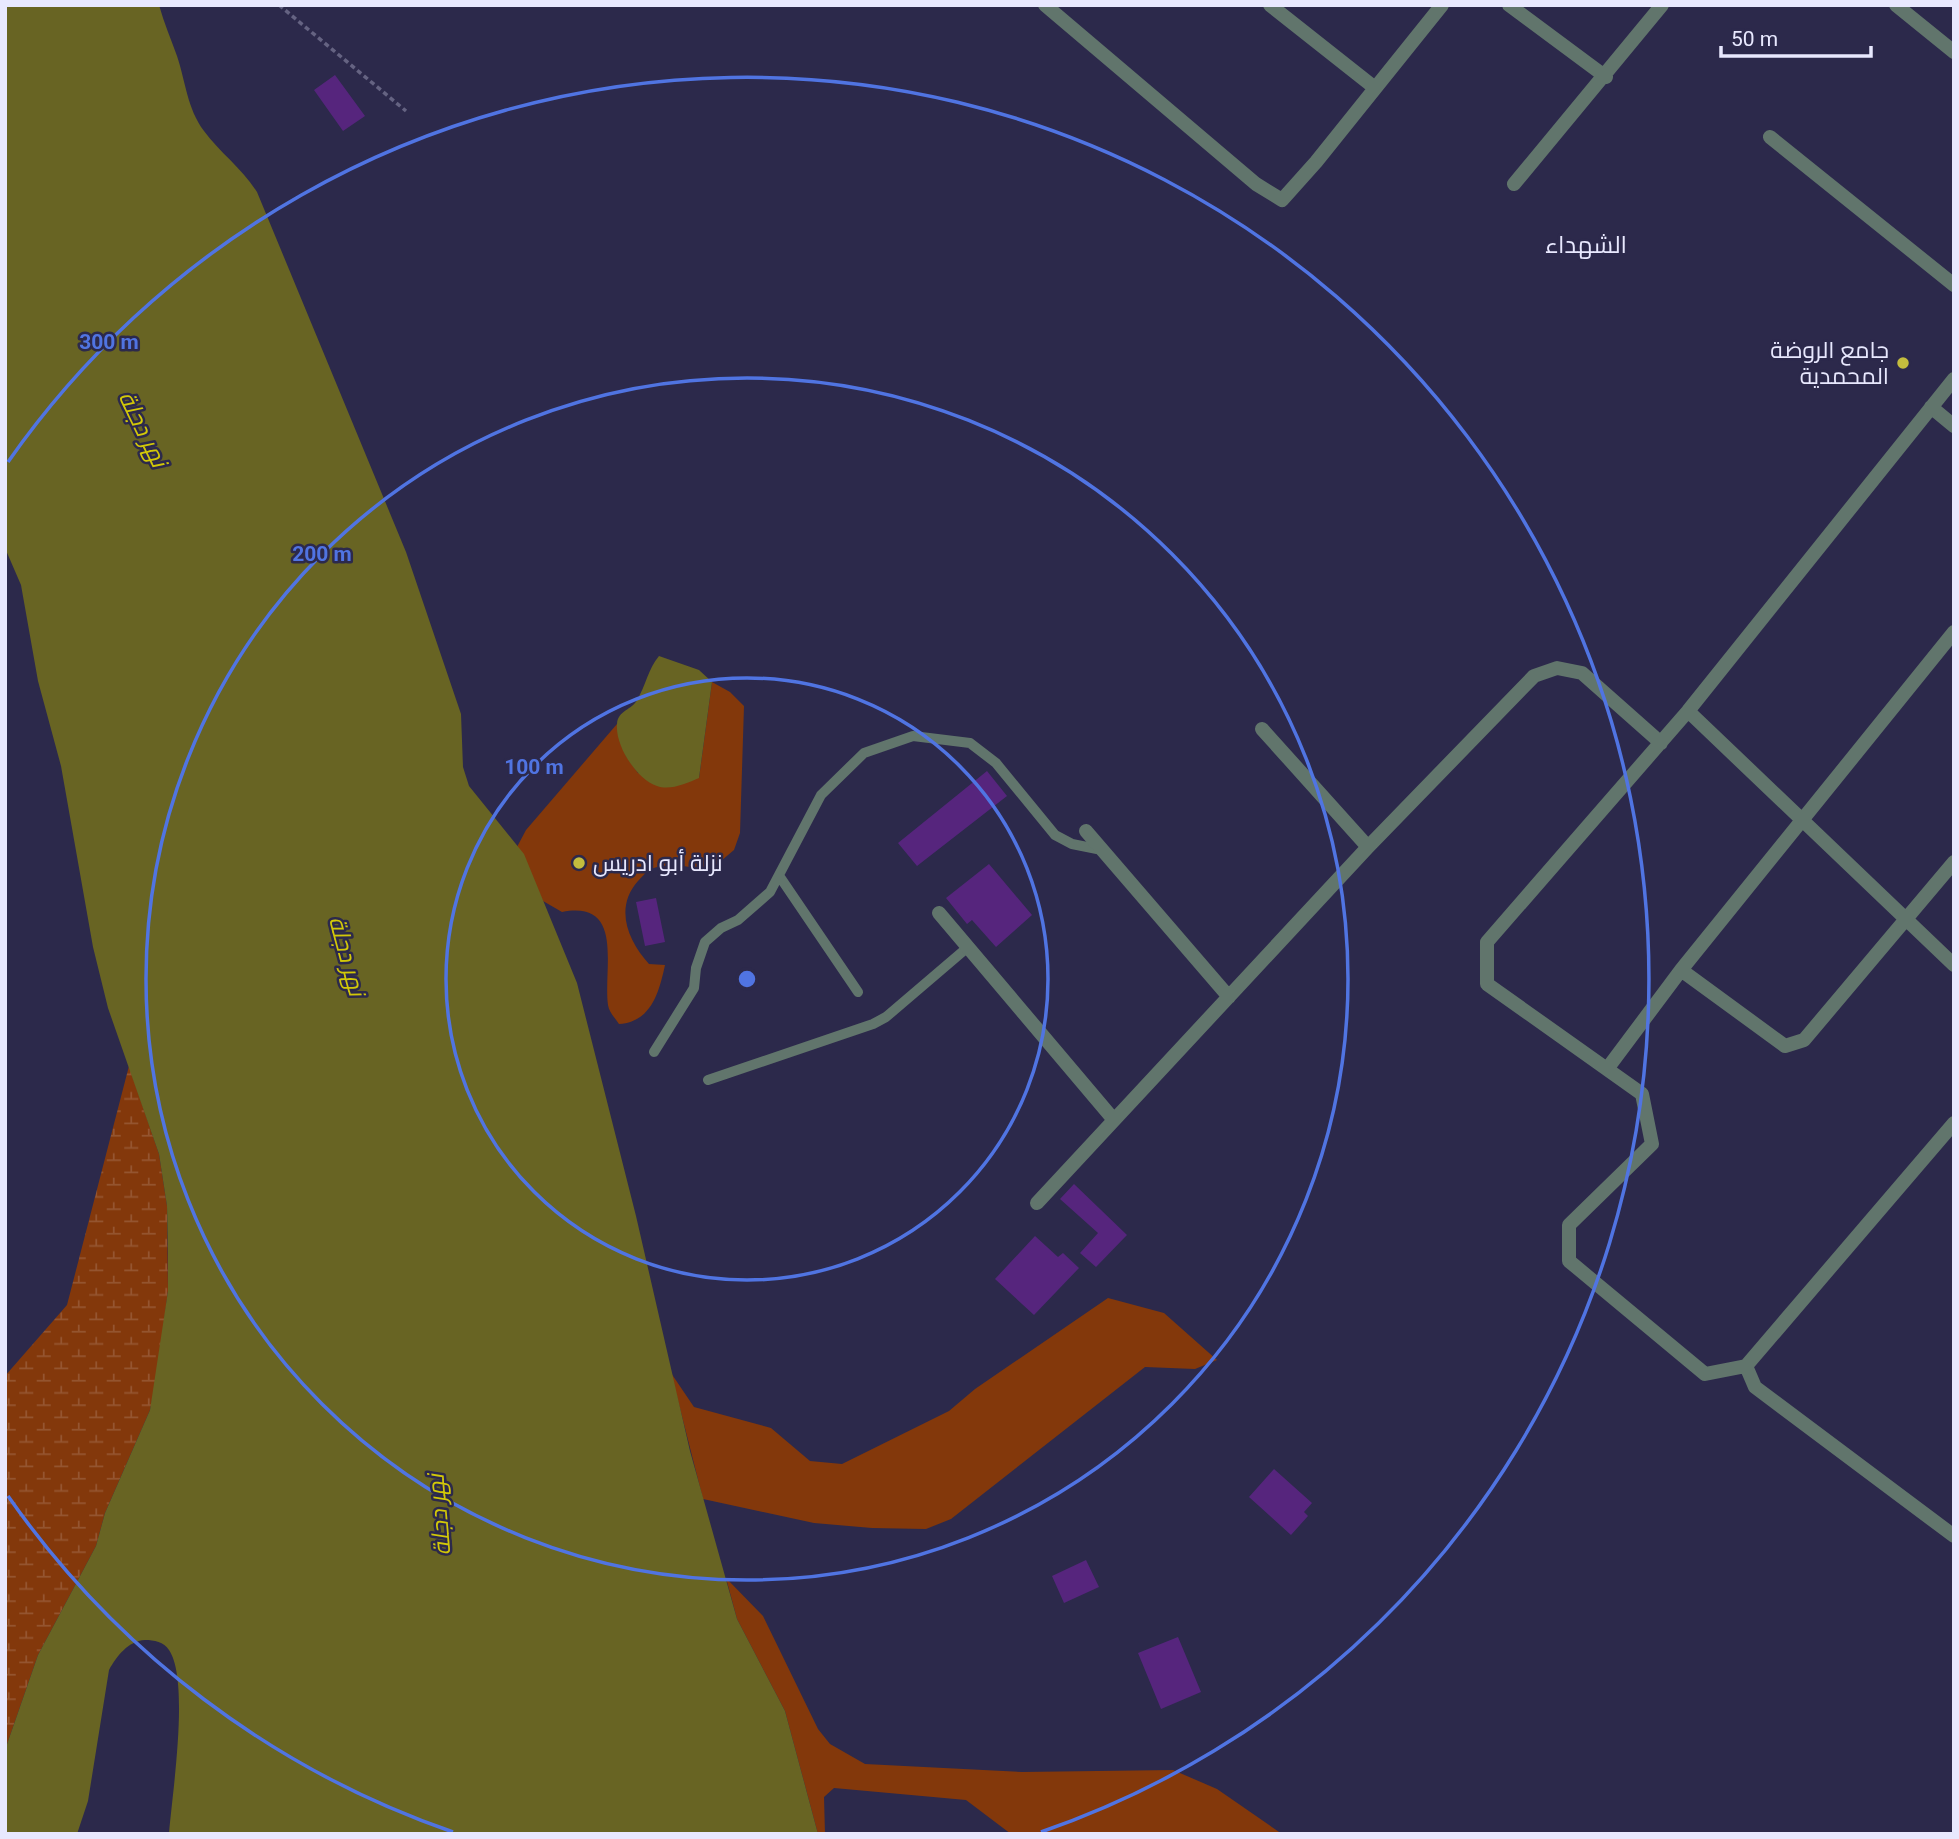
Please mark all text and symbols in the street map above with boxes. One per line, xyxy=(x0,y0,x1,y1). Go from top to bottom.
scale bar xyxy=(1721,14,1871,58)
text: 50 m xyxy=(1731,27,1778,51)
district label: الشهداء xyxy=(1545,231,1627,259)
text: 300 m xyxy=(79,330,139,354)
place label: جامع الروضة المحمدية xyxy=(1770,337,1889,390)
marker: جامع الروضة المحمدية xyxy=(1895,355,1911,371)
water label: نهر دجلة xyxy=(113,386,175,474)
text: 200 m xyxy=(292,542,352,566)
text: 100 m xyxy=(504,755,564,779)
place label: نزلة أبو ادريس xyxy=(593,848,723,877)
marker: نزلة أبو ادريس xyxy=(571,855,587,871)
water label: نهر دجلة xyxy=(323,913,372,1001)
centre of rings xyxy=(735,967,759,991)
water label: نهر دجلة xyxy=(421,1471,456,1557)

